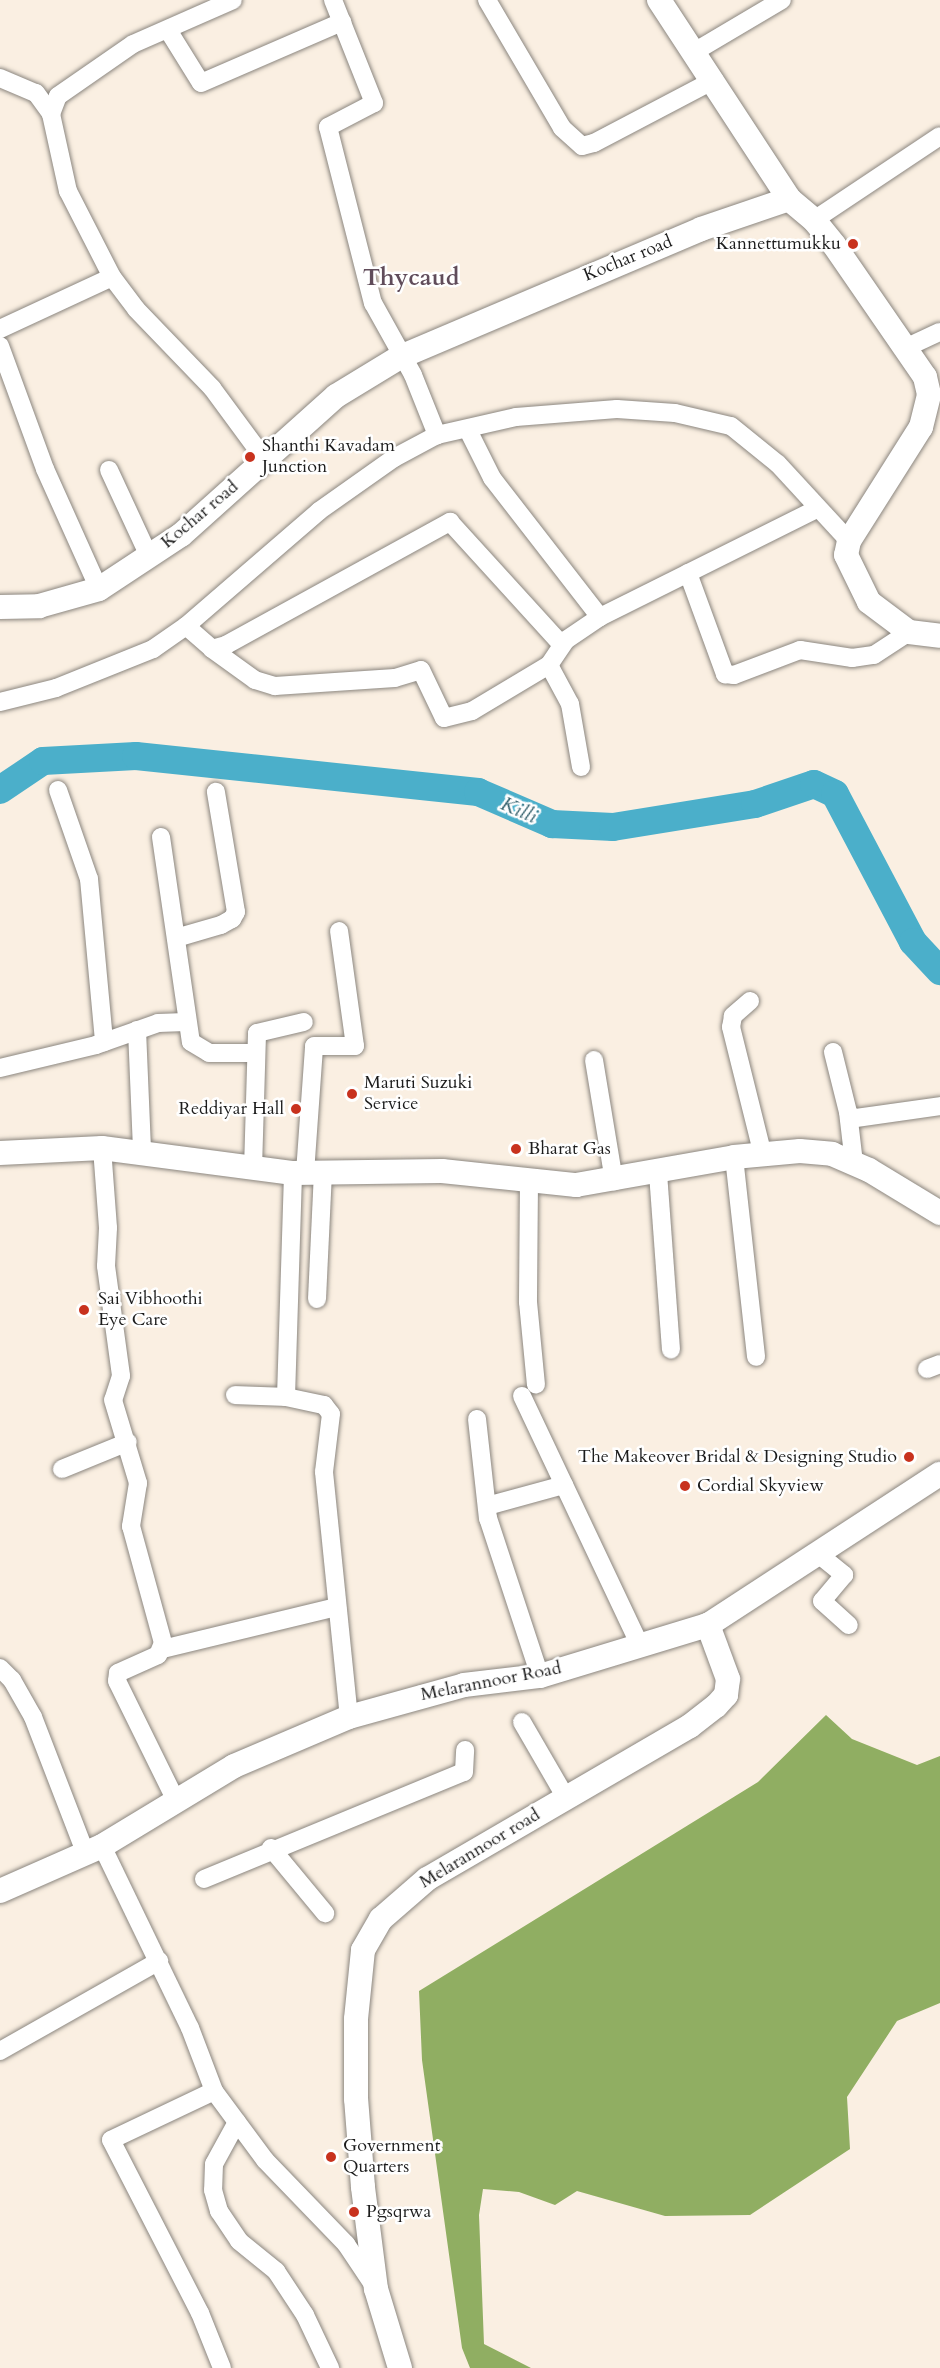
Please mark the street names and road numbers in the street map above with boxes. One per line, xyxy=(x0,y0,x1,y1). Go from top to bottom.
street label: Kochar road xyxy=(580,231,676,287)
street label: Kochar road xyxy=(157,477,243,553)
street label: Melarannoor Road xyxy=(419,1658,563,1706)
street label: Melarannoor road xyxy=(416,1805,544,1893)

